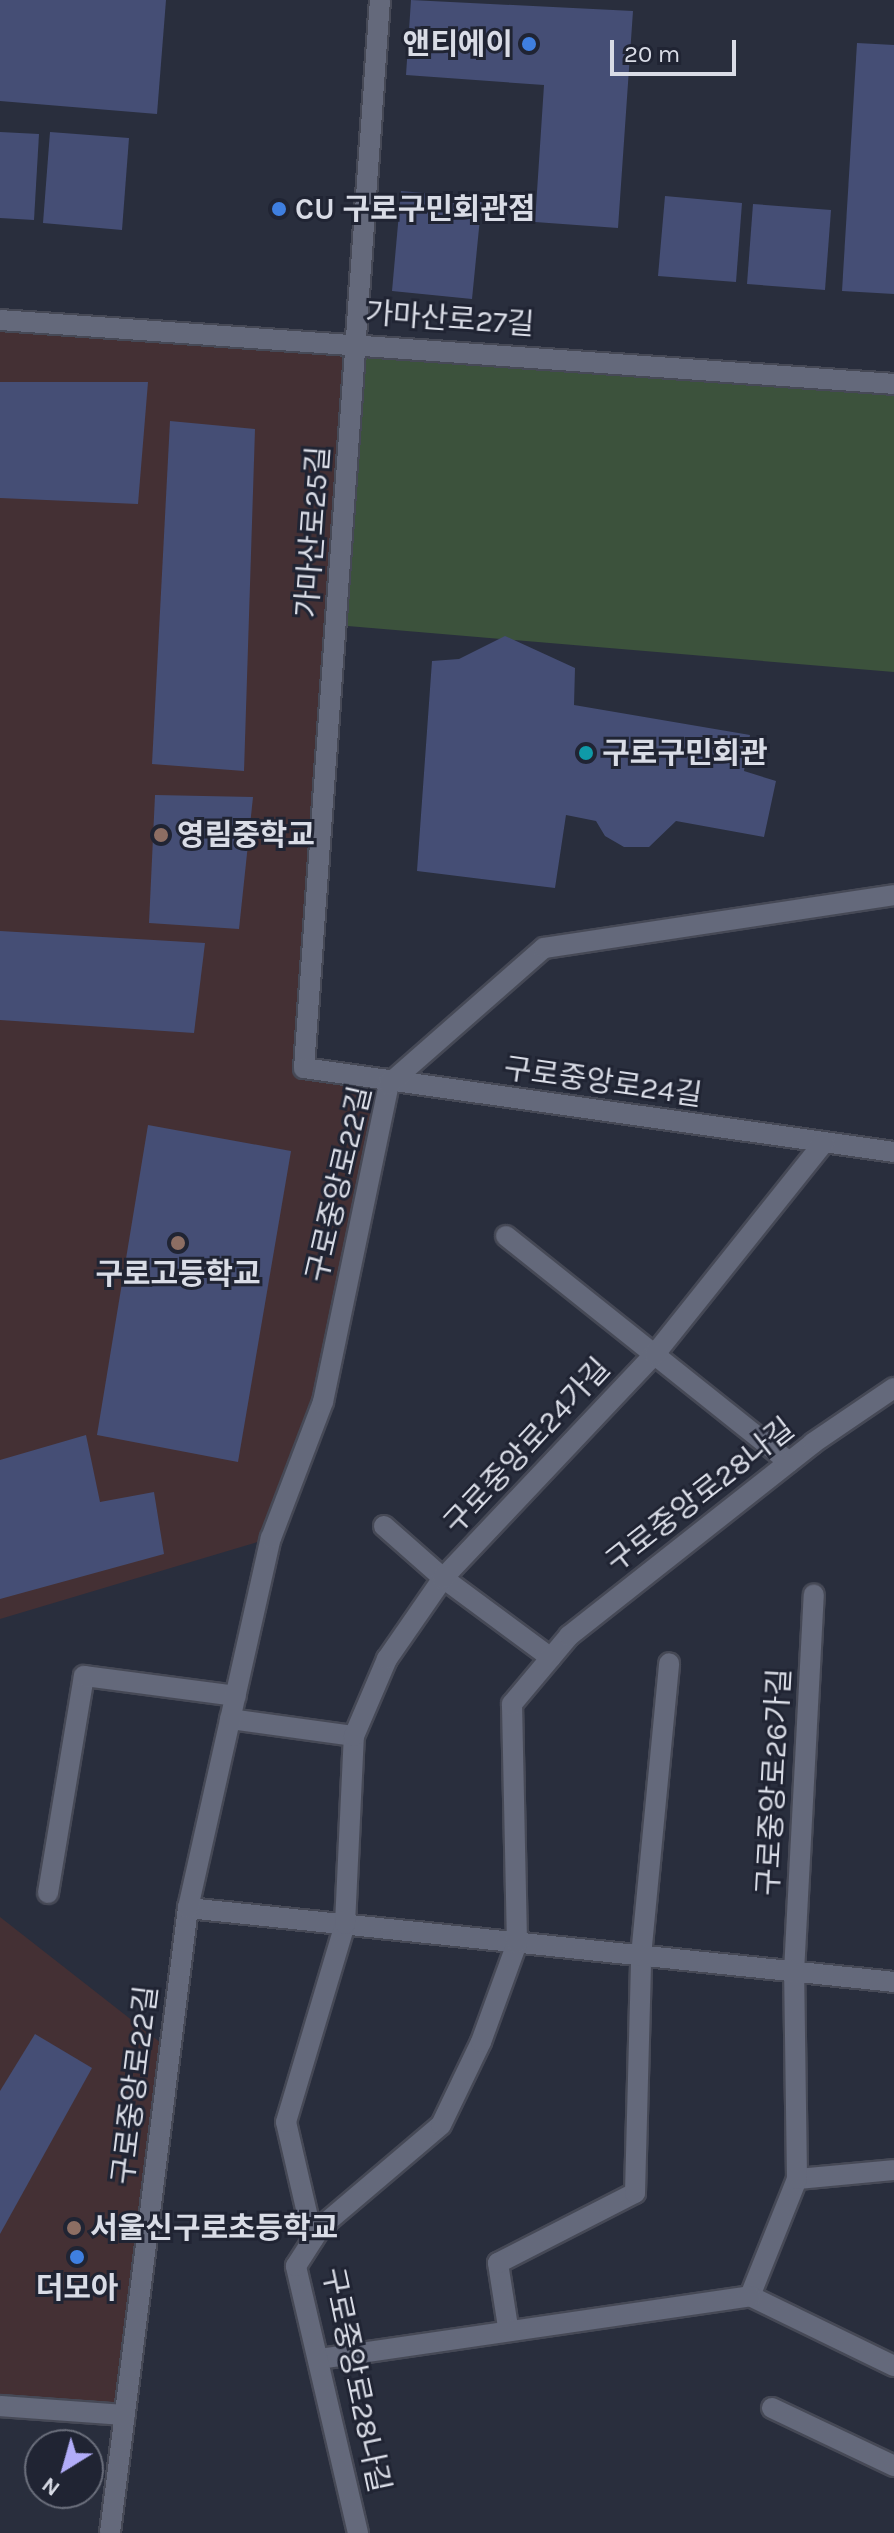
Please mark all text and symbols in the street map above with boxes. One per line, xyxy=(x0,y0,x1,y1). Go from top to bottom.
scale bar xyxy=(614,24,740,74)
place label: 앤티에이 xyxy=(403,26,513,62)
marker: 앤티에이 xyxy=(520,35,538,53)
text: 20 m xyxy=(624,40,680,68)
place label: CU 구로구민회관점 xyxy=(295,191,535,227)
marker: CU 구로구민회관점 xyxy=(270,200,288,218)
street label: 가마산로27길 xyxy=(364,295,536,343)
street label: 가마산로25길 xyxy=(289,445,337,619)
place label: 구로구민회관 xyxy=(602,735,768,771)
marker: 구로구민회관 xyxy=(577,744,595,762)
place label: 영림중학교 xyxy=(177,817,315,853)
marker: 영림중학교 xyxy=(152,826,170,844)
street label: 구로중앙로24길 xyxy=(502,1050,704,1114)
street label: 구로중앙로22길 xyxy=(299,1082,379,1286)
marker: 구로고등학교 xyxy=(169,1234,187,1252)
place label: 구로고등학교 xyxy=(95,1256,261,1292)
street label: 구로중앙로24가길 xyxy=(436,1351,618,1541)
street label: 구로중앙로28나길 xyxy=(599,1410,801,1580)
street label: 구로중앙로26가길 xyxy=(750,1667,798,1897)
street label: 구로중앙로22길 xyxy=(105,1983,165,2187)
place label: 서울신구로초등학교 xyxy=(90,2210,338,2246)
marker: 서울신구로초등학교 xyxy=(65,2219,83,2237)
marker: 더모아 xyxy=(68,2248,86,2266)
street label: 구로중앙로28나길 xyxy=(315,2264,397,2496)
place label: 더모아 xyxy=(36,2270,118,2306)
north arrow xyxy=(24,2429,104,2509)
text: N xyxy=(37,2471,65,2502)

